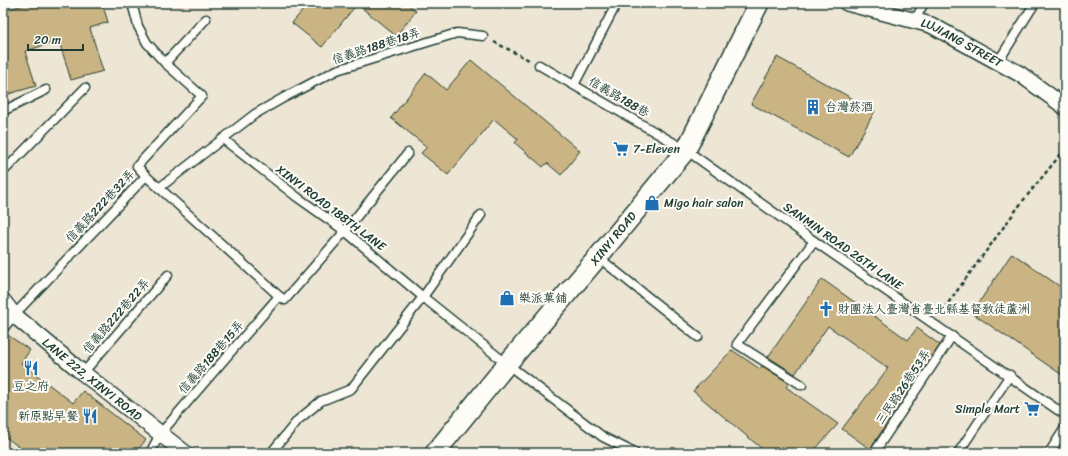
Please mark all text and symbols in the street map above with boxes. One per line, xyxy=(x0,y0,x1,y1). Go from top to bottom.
street label: LUJIANG STREET xyxy=(919,12,1007,74)
street label: 信義路188巷18弄 xyxy=(329,21,423,71)
scale bar xyxy=(28,26,83,52)
text: 20 m xyxy=(34,29,61,51)
street label: 信義路188巷 xyxy=(584,71,654,123)
place label: 台灣菸酒 xyxy=(825,96,873,118)
building icon: 台灣菸酒 xyxy=(804,98,822,116)
place label: 7-Eleven xyxy=(633,138,680,160)
supermarket icon: 7-Eleven xyxy=(612,140,630,158)
street label: XINYI ROAD 188TH LANE xyxy=(270,158,392,258)
street label: 信義路222巷32弄 xyxy=(60,164,140,248)
place label: Migo hair salon xyxy=(664,192,744,214)
shop icon: Migo hair salon xyxy=(643,194,661,212)
street label: SANMIN ROAD 26TH LANE xyxy=(778,196,909,297)
street label: XINYI ROAD xyxy=(584,206,643,271)
street label: 信義路222巷22弄 xyxy=(77,273,155,359)
place label: 樂派菓舖 xyxy=(519,287,567,309)
shop icon: 樂派菓舖 xyxy=(498,289,516,307)
place label: 財團法人臺灣省臺北縣基督教徒蘆洲 xyxy=(838,298,1030,320)
church icon: 財團法人臺灣省臺北縣基督教徒蘆洲 xyxy=(817,300,835,318)
street label: 信義路188巷15弄 xyxy=(172,315,250,399)
street label: LANE 222, XINYI ROAD xyxy=(37,332,148,427)
street label: 三民路26巷53弄 xyxy=(869,345,937,429)
restaurant icon: 豆之府 xyxy=(22,359,40,377)
place label: 豆之府 xyxy=(13,375,49,397)
place label: Simple Mart xyxy=(955,398,1020,420)
supermarket icon: Simple Mart xyxy=(1023,400,1041,418)
place label: 新原點早餐 xyxy=(18,405,78,427)
restaurant icon: 新原點早餐 xyxy=(81,407,99,425)

